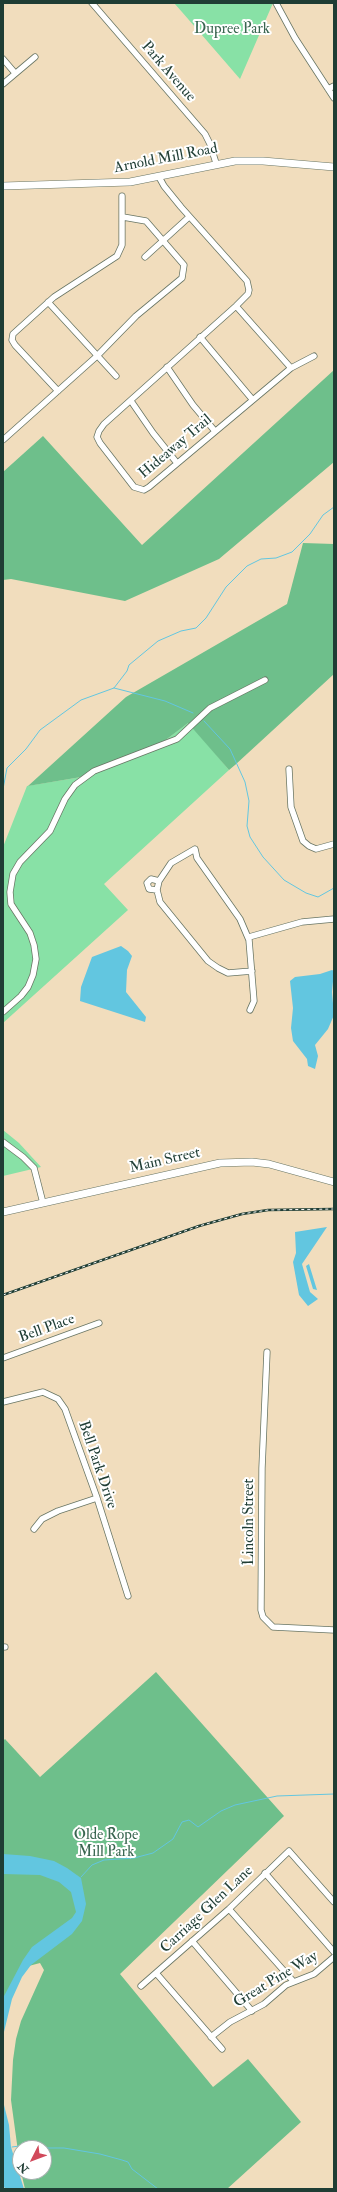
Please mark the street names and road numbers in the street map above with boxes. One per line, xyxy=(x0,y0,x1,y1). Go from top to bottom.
street label: Park Avenue xyxy=(137,38,199,106)
street label: Arnold Mill Road xyxy=(113,140,219,178)
street label: Hideaway Trail xyxy=(136,411,216,483)
street label: Main Street xyxy=(128,1144,202,1178)
street label: Bell Place xyxy=(17,1311,77,1347)
street label: Bell Park Drive xyxy=(74,1419,120,1511)
street label: Lincoln Street xyxy=(241,1479,259,1565)
street label: Carriage Glen Lane xyxy=(157,1863,257,1957)
street label: Great Pine Way xyxy=(231,1948,321,2012)

